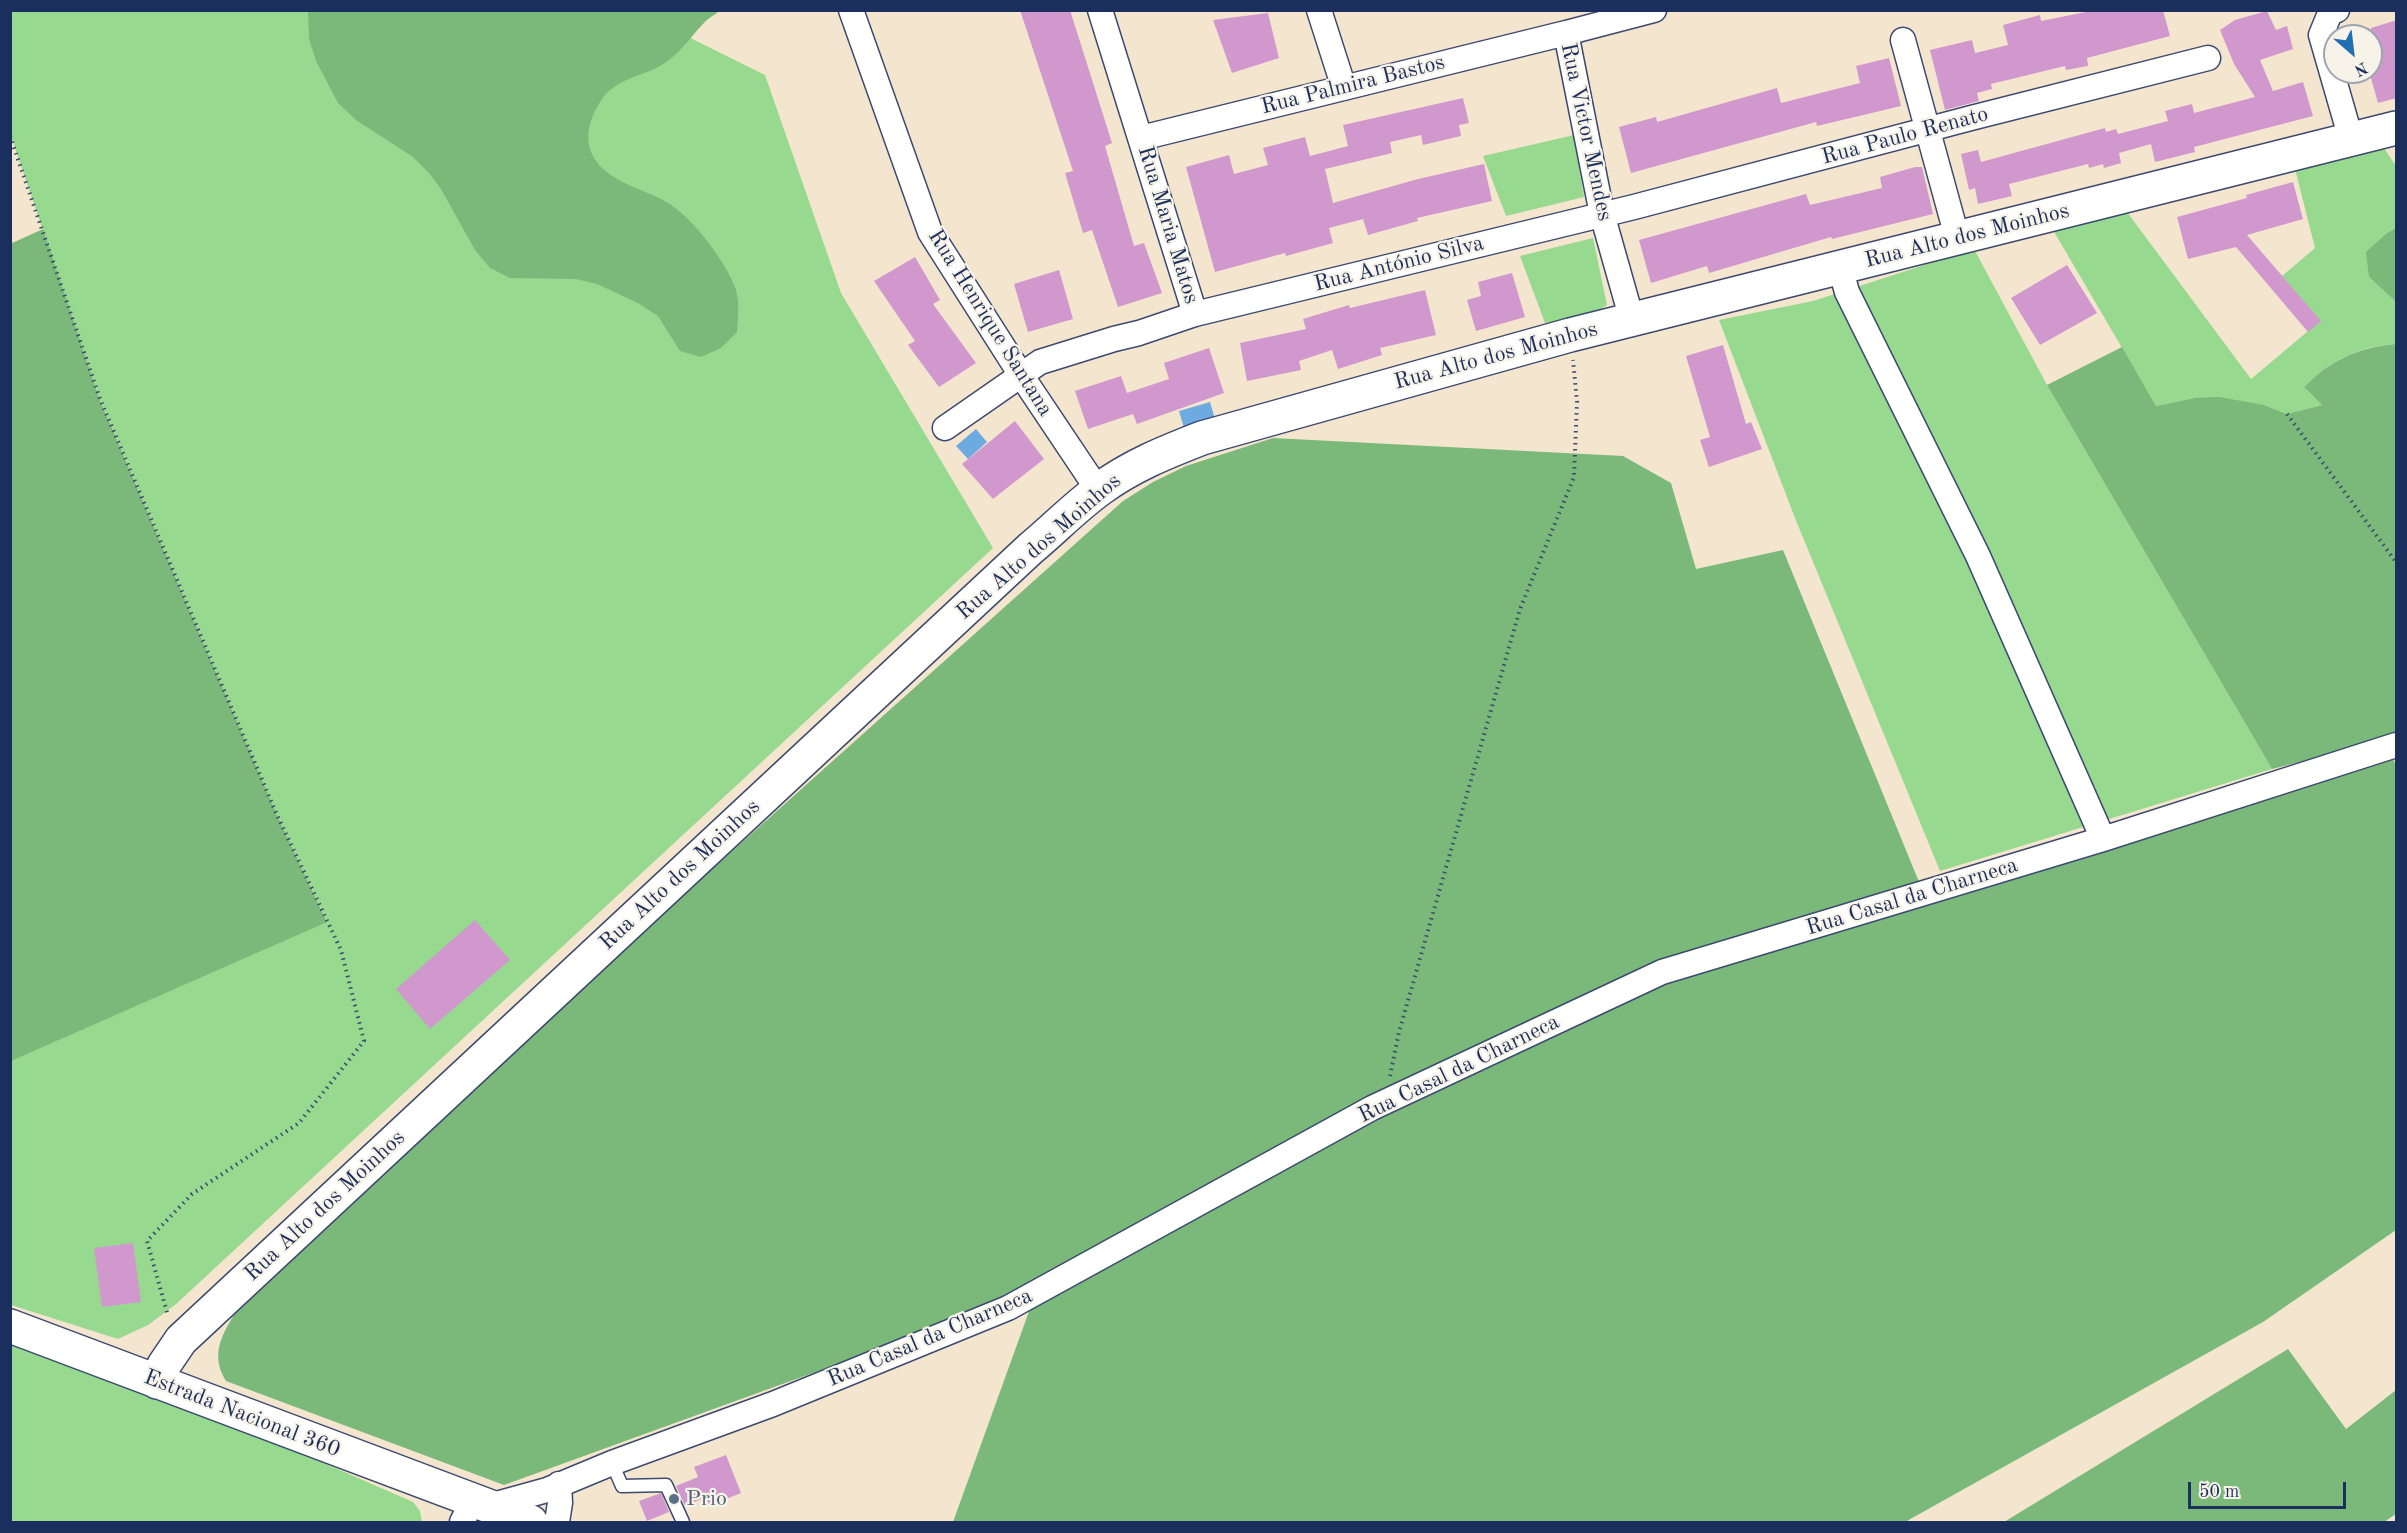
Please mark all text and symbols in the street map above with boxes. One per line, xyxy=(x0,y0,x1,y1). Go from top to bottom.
north arrow xyxy=(2323,24,2383,84)
street label: Rua Victor Mendes xyxy=(1554,41,1618,223)
street label: Rua Palmira Bastos xyxy=(1258,49,1448,121)
text: N xyxy=(2351,58,2370,78)
street label: Rua Paulo Renato xyxy=(1819,101,1991,171)
street label: Rua Maria Matos xyxy=(1132,143,1204,307)
street label: Rua Alto dos Moinhos xyxy=(1862,198,2072,274)
street label: Rua Henrique Santana xyxy=(922,225,1058,421)
street label: Rua António Silva xyxy=(1311,230,1487,298)
street label: Rua Alto dos Moinhos xyxy=(1391,316,1601,396)
street label: Rua Alto dos Moinhos xyxy=(951,468,1127,626)
street label: Rua Alto dos Moinhos xyxy=(594,794,766,956)
street label: Rua Casal da Charneca xyxy=(1803,852,2021,942)
street label: Rua Casal da Charneca xyxy=(1354,1009,1564,1129)
street label: Rua Alto dos Moinhos xyxy=(239,1125,411,1287)
street label: Rua Casal da Charneca xyxy=(823,1283,1037,1393)
street label: Estrada Nacional 360 xyxy=(140,1364,344,1464)
scale bar xyxy=(2191,1470,2348,1508)
text: 50 m xyxy=(2199,1483,2239,1501)
place label: Prio xyxy=(686,1486,727,1512)
marker: Prio xyxy=(667,1492,681,1506)

